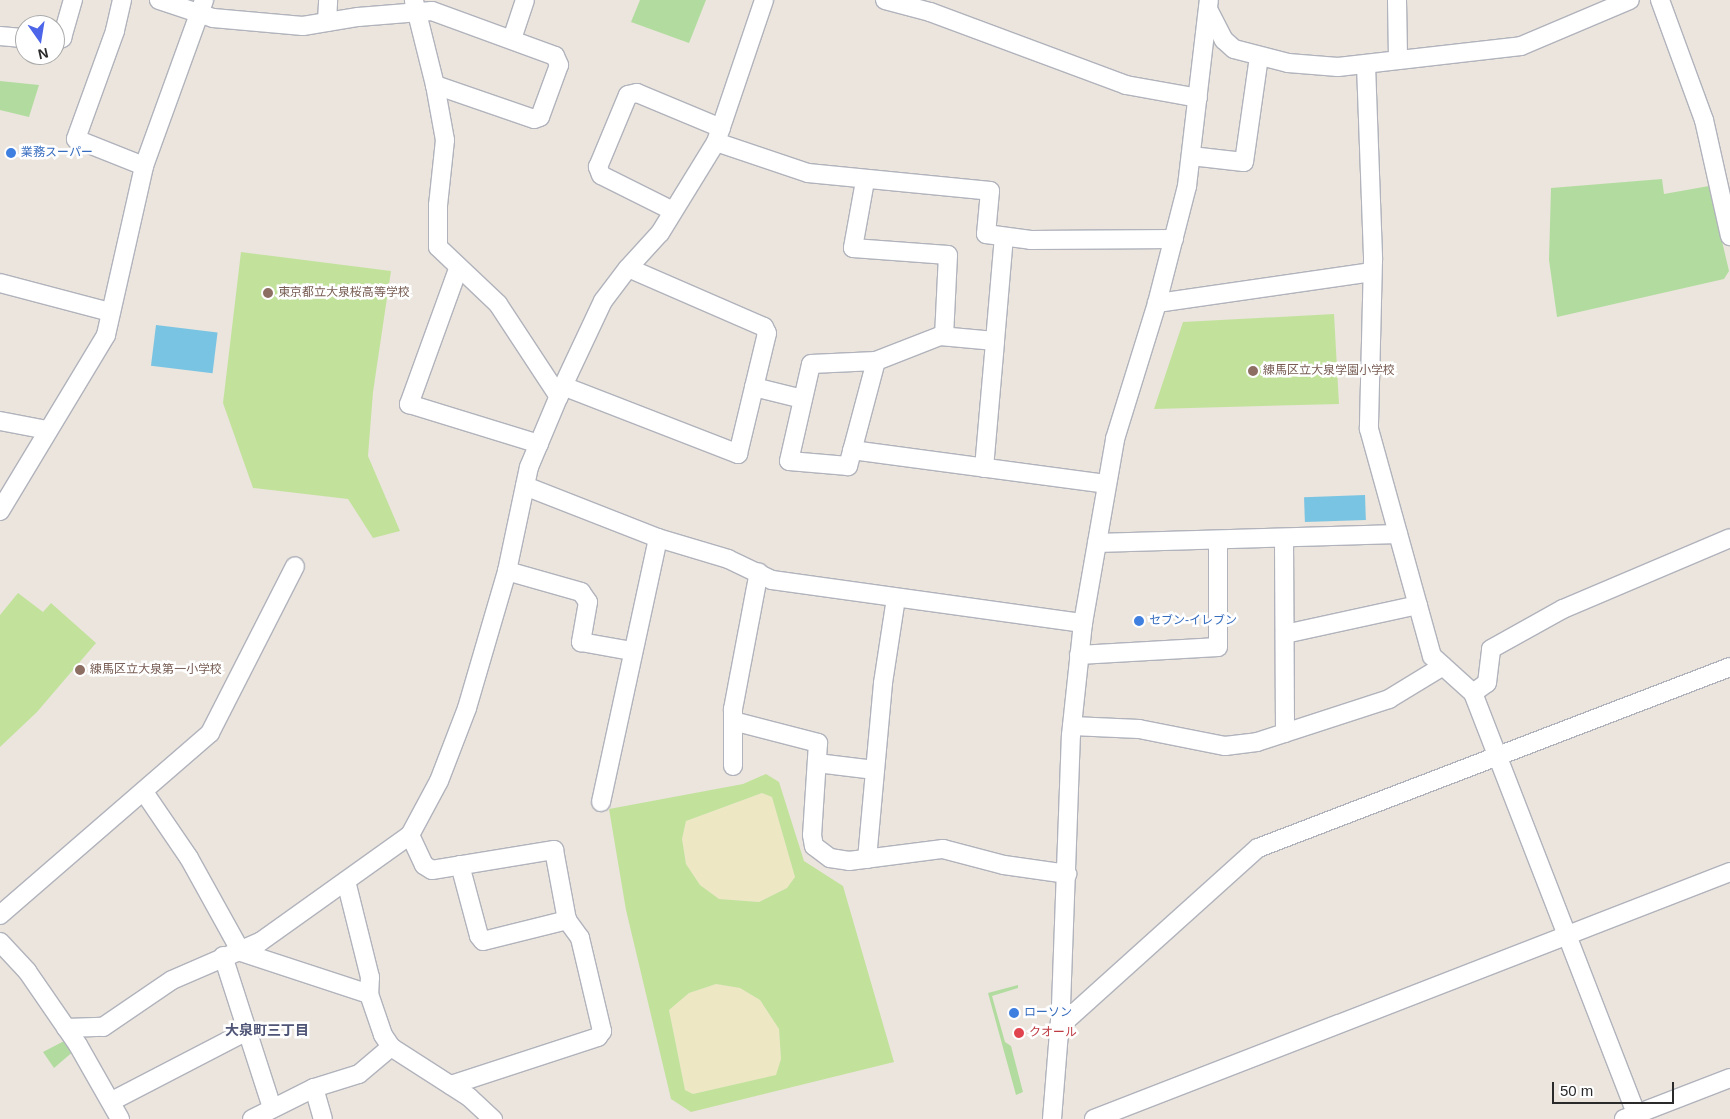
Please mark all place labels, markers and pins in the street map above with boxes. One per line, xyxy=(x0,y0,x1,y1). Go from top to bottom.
place label: 業務スーパー xyxy=(21,146,93,160)
marker: 業務スーパー xyxy=(5,147,17,159)
place label: 東京都立大泉桜高等学校 xyxy=(278,286,410,300)
marker: 東京都立大泉桜高等学校 xyxy=(262,287,274,299)
place label: 練馬区立大泉学園小学校 xyxy=(1263,364,1395,378)
marker: 練馬区立大泉学園小学校 xyxy=(1247,365,1259,377)
place label: セブン-イレブン xyxy=(1149,614,1237,628)
marker: セブン-イレブン xyxy=(1133,615,1145,627)
place label: 練馬区立大泉第一小学校 xyxy=(90,663,222,677)
marker: 練馬区立大泉第一小学校 xyxy=(74,664,86,676)
place label: ローソン xyxy=(1024,1006,1072,1020)
marker: ローソン xyxy=(1008,1007,1020,1019)
place label: クオール xyxy=(1029,1026,1077,1040)
marker: クオール xyxy=(1013,1027,1025,1039)

